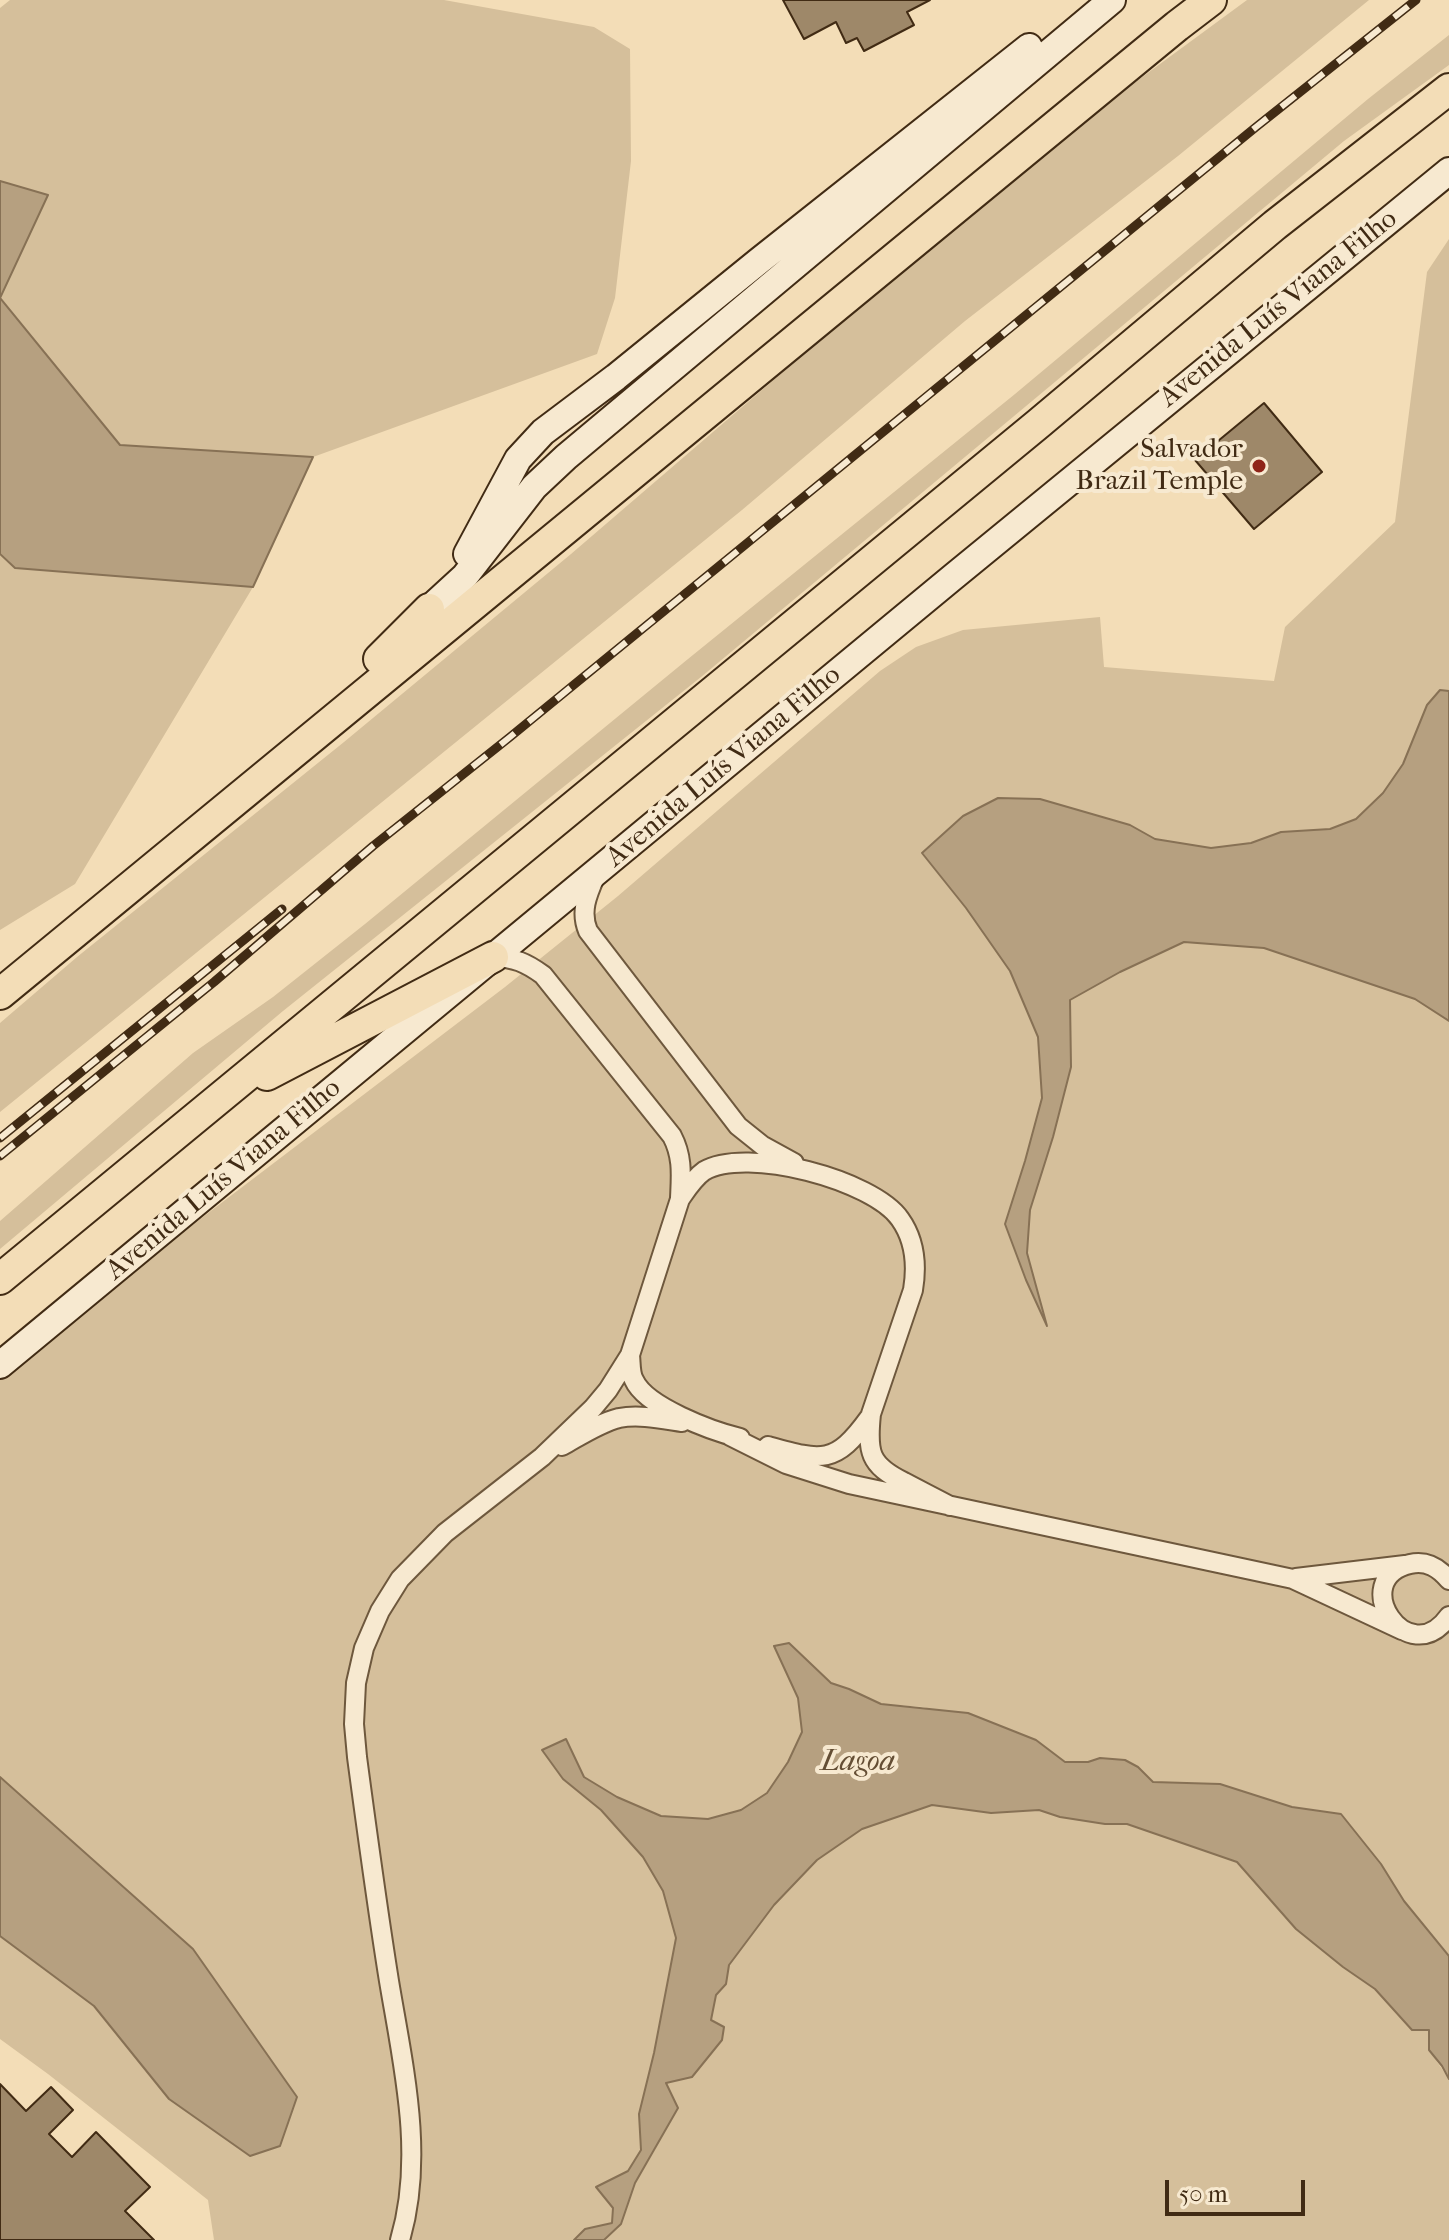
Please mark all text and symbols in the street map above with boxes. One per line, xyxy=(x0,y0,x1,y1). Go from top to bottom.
street label: Avenida Luís Viana Filho xyxy=(1153,203,1405,415)
place label: Salvador Brazil Temple xyxy=(1076,433,1243,499)
marker: Salvador Brazil Temple xyxy=(1250,457,1268,475)
street label: Avenida Luís Viana Filho xyxy=(600,659,848,875)
street label: Avenida Luís Viana Filho xyxy=(100,1072,348,1288)
water label: Lagoa xyxy=(821,1745,895,1781)
scale bar xyxy=(1169,2164,1309,2214)
text: 50 m xyxy=(1179,2180,1228,2208)

